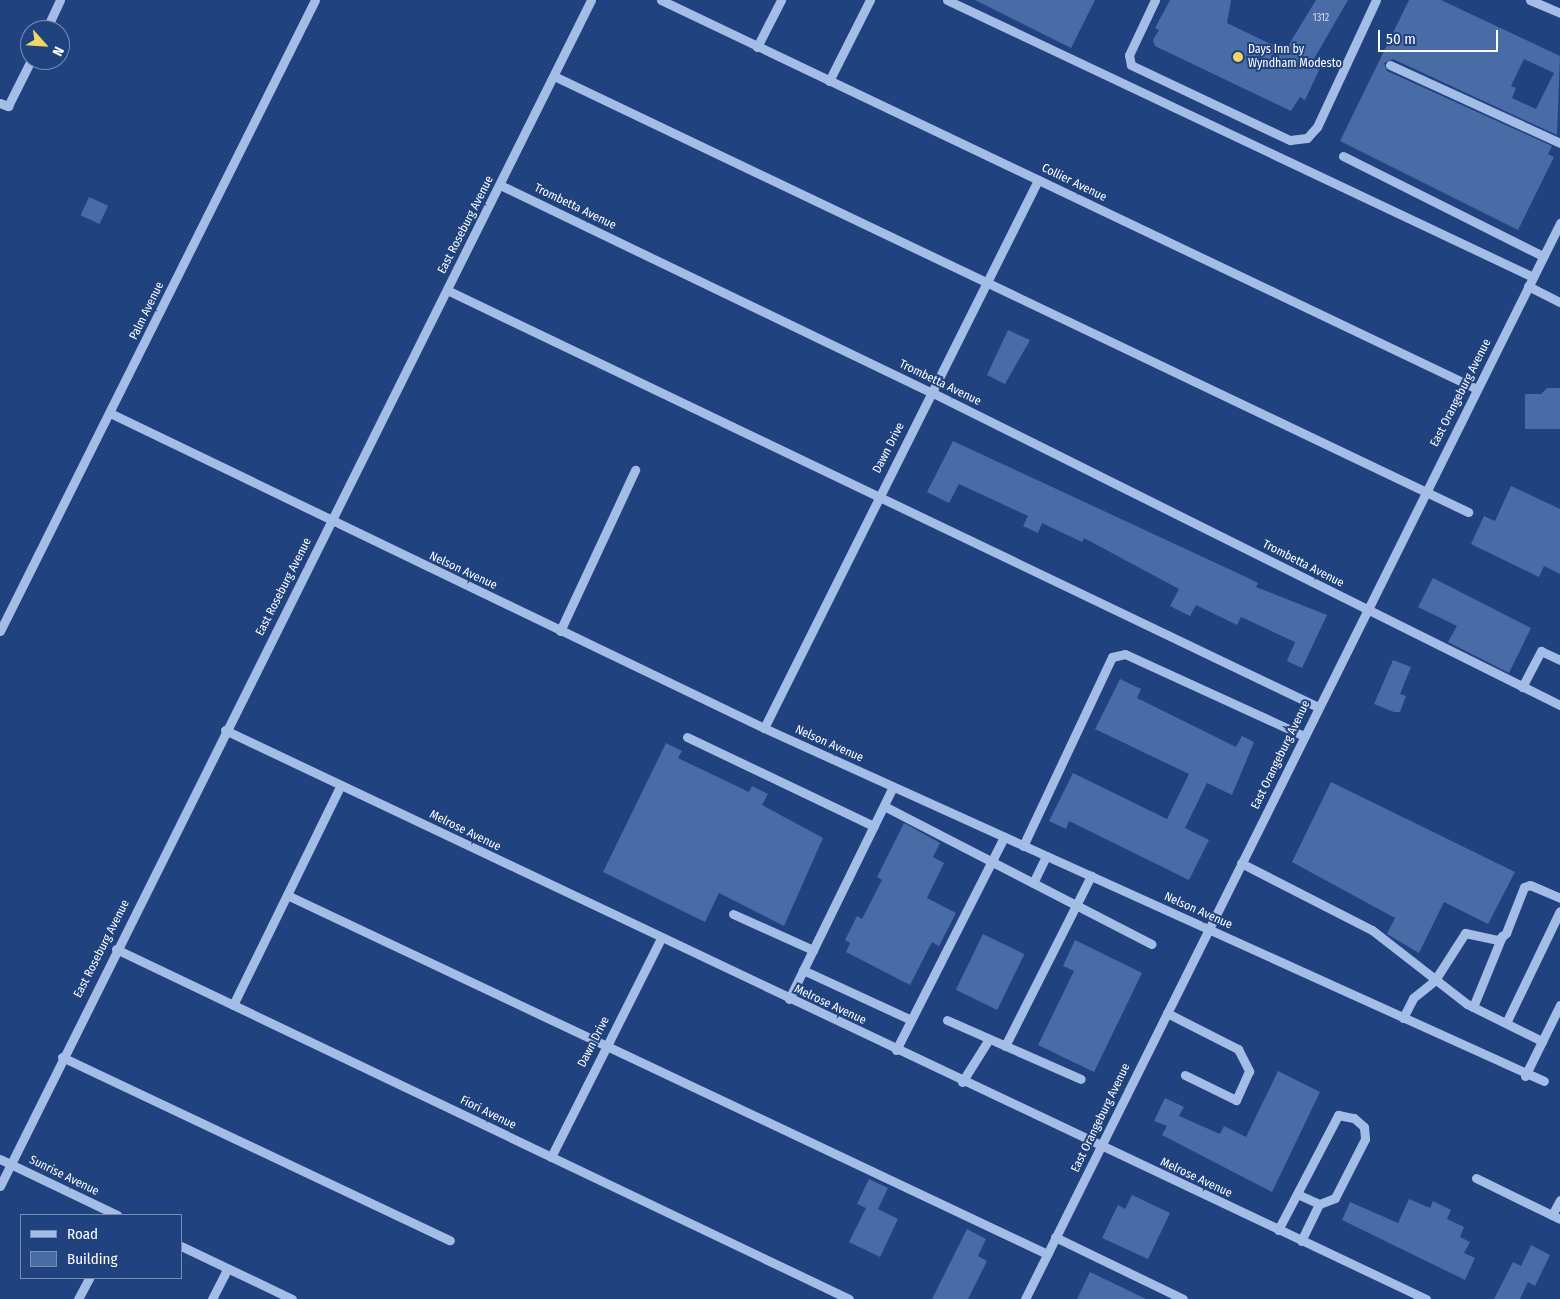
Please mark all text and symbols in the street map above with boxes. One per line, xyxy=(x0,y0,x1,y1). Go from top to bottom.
house number: 1312 xyxy=(1313,13,1329,25)
north arrow xyxy=(20,20,70,70)
scale bar xyxy=(1380,20,1500,52)
text: 50 m xyxy=(1386,30,1416,48)
place label: Days Inn by Wyndham Modesto xyxy=(1248,43,1342,71)
text: N xyxy=(49,44,68,59)
marker: Days Inn by Wyndham Modesto xyxy=(1232,51,1244,63)
street label: Collier Avenue xyxy=(1039,161,1109,205)
street label: East Roseburg Avenue xyxy=(435,174,497,276)
street label: Trombetta Avenue xyxy=(532,181,618,233)
street label: Palm Avenue xyxy=(127,280,167,342)
street label: East Orangeburg Avenue xyxy=(1428,337,1494,449)
street label: Trombetta Avenue xyxy=(897,357,983,409)
street label: Dawn Drive xyxy=(870,420,908,476)
street label: East Roseburg Avenue xyxy=(253,536,315,638)
street label: Trombetta Avenue xyxy=(1260,537,1346,591)
street label: Nelson Avenue xyxy=(427,549,499,593)
street label: East Orangeburg Avenue xyxy=(1248,698,1314,812)
street label: Nelson Avenue xyxy=(793,723,865,765)
street label: Melrose Avenue xyxy=(427,807,503,855)
street label: Nelson Avenue xyxy=(1162,890,1234,932)
street label: East Roseburg Avenue xyxy=(71,898,133,1000)
street label: Melrose Avenue xyxy=(792,982,868,1028)
street label: Dawn Drive xyxy=(575,1014,613,1070)
street label: East Orangeburg Avenue xyxy=(1068,1061,1134,1175)
street label: Fiori Avenue xyxy=(458,1093,518,1133)
street label: Sunrise Avenue xyxy=(27,1153,101,1199)
street label: Melrose Avenue xyxy=(1158,1155,1234,1201)
legend xyxy=(20,1214,182,1279)
text: Road xyxy=(67,1225,98,1243)
text: Building xyxy=(67,1250,118,1268)

